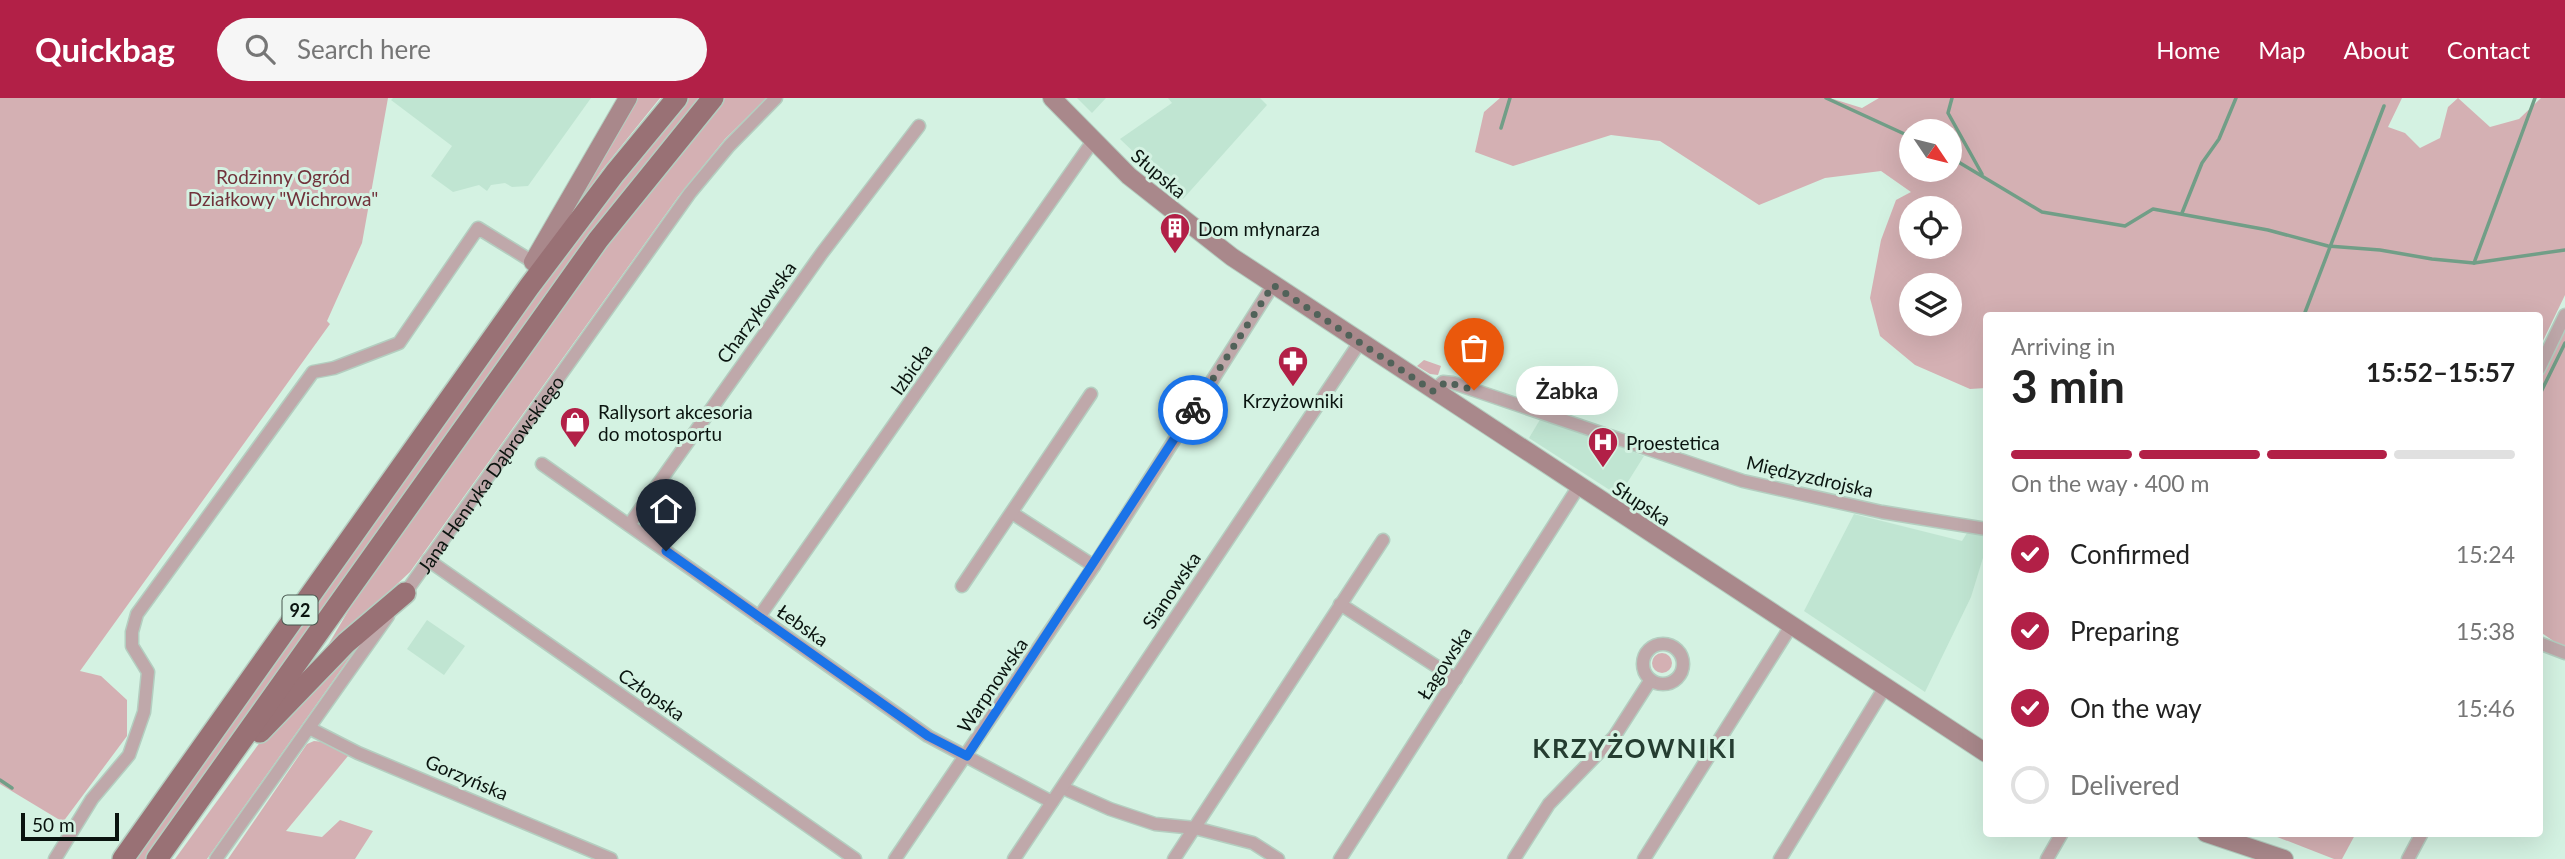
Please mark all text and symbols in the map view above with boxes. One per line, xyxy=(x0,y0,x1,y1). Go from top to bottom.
search box xyxy=(217,18,707,81)
text: Quickbag xyxy=(35,29,175,69)
icon: search xyxy=(241,30,279,68)
text: Search here xyxy=(297,33,431,65)
text: Home xyxy=(2156,35,2220,64)
text: Map xyxy=(2258,35,2306,64)
text: About xyxy=(2344,35,2409,64)
text: Contact xyxy=(2447,35,2530,64)
north arrow xyxy=(1899,119,1962,182)
map controls xyxy=(1899,119,1962,336)
street label: Słupska xyxy=(1127,143,1191,203)
park label: Rodzinny Ogród Działkowy "Wichrowa" xyxy=(188,165,378,210)
button: locate xyxy=(1899,196,1962,259)
building icon: Dom młynarza xyxy=(1158,211,1192,255)
place label: Dom młynarza xyxy=(1198,217,1320,240)
street label: Charzykowska xyxy=(711,257,801,367)
button: layers xyxy=(1899,273,1962,336)
pin xyxy=(1444,318,1504,390)
icon: bag xyxy=(1455,329,1493,367)
text: Arriving in xyxy=(2011,332,2115,360)
street label: Izbicka xyxy=(885,339,937,399)
pharmacy icon: Krzyżowniki xyxy=(1276,344,1310,388)
text: 15:52–15:57 xyxy=(2366,356,2515,388)
text: 3 min xyxy=(2011,358,2125,413)
callout: Żabka xyxy=(1516,366,1618,414)
street label: Jana Henryka Dąbrowskiego xyxy=(412,371,568,577)
courier xyxy=(1158,375,1228,445)
text: Żabka xyxy=(1536,376,1598,404)
place label: Krzyżowniki xyxy=(1242,389,1344,412)
icon: bike xyxy=(1174,391,1212,429)
place label: Rallysort akcesoria do motosportu xyxy=(598,400,753,445)
shop icon: Rallysort akcesoria do motosportu xyxy=(558,405,592,449)
hospital icon: Proestetica xyxy=(1586,425,1620,469)
place label: Proestetica xyxy=(1626,431,1720,454)
street label: Międzyzdrojska xyxy=(1744,450,1876,502)
text: On the way · 400 m xyxy=(2011,469,2210,497)
street label: Słupska xyxy=(1609,476,1675,530)
pin xyxy=(636,479,696,551)
icon: home xyxy=(647,490,685,528)
icon: check xyxy=(2011,535,2049,573)
text: Confirmed xyxy=(2070,538,2190,570)
text: 15:24 xyxy=(2456,540,2515,568)
street label: Sianowska xyxy=(1137,547,1205,633)
road number: 92 xyxy=(282,596,318,624)
street label: Łebska xyxy=(773,599,833,651)
icon: check xyxy=(2011,612,2049,650)
text: Preparing xyxy=(2070,615,2179,647)
text: 15:38 xyxy=(2456,617,2515,645)
street label: Łagowska xyxy=(1412,622,1476,704)
street label: Warpnowska xyxy=(952,633,1032,737)
street label: Człopska xyxy=(614,663,690,725)
icon: check xyxy=(2011,689,2049,727)
text: On the way xyxy=(2070,692,2202,724)
text: 15:46 xyxy=(2456,694,2515,722)
district label: KRZYŻOWNIKI xyxy=(1532,732,1738,764)
street label: Gorzyńska xyxy=(422,749,512,805)
text: Delivered xyxy=(2070,769,2180,801)
scale bar xyxy=(21,810,119,842)
text: 50 m xyxy=(32,813,75,836)

